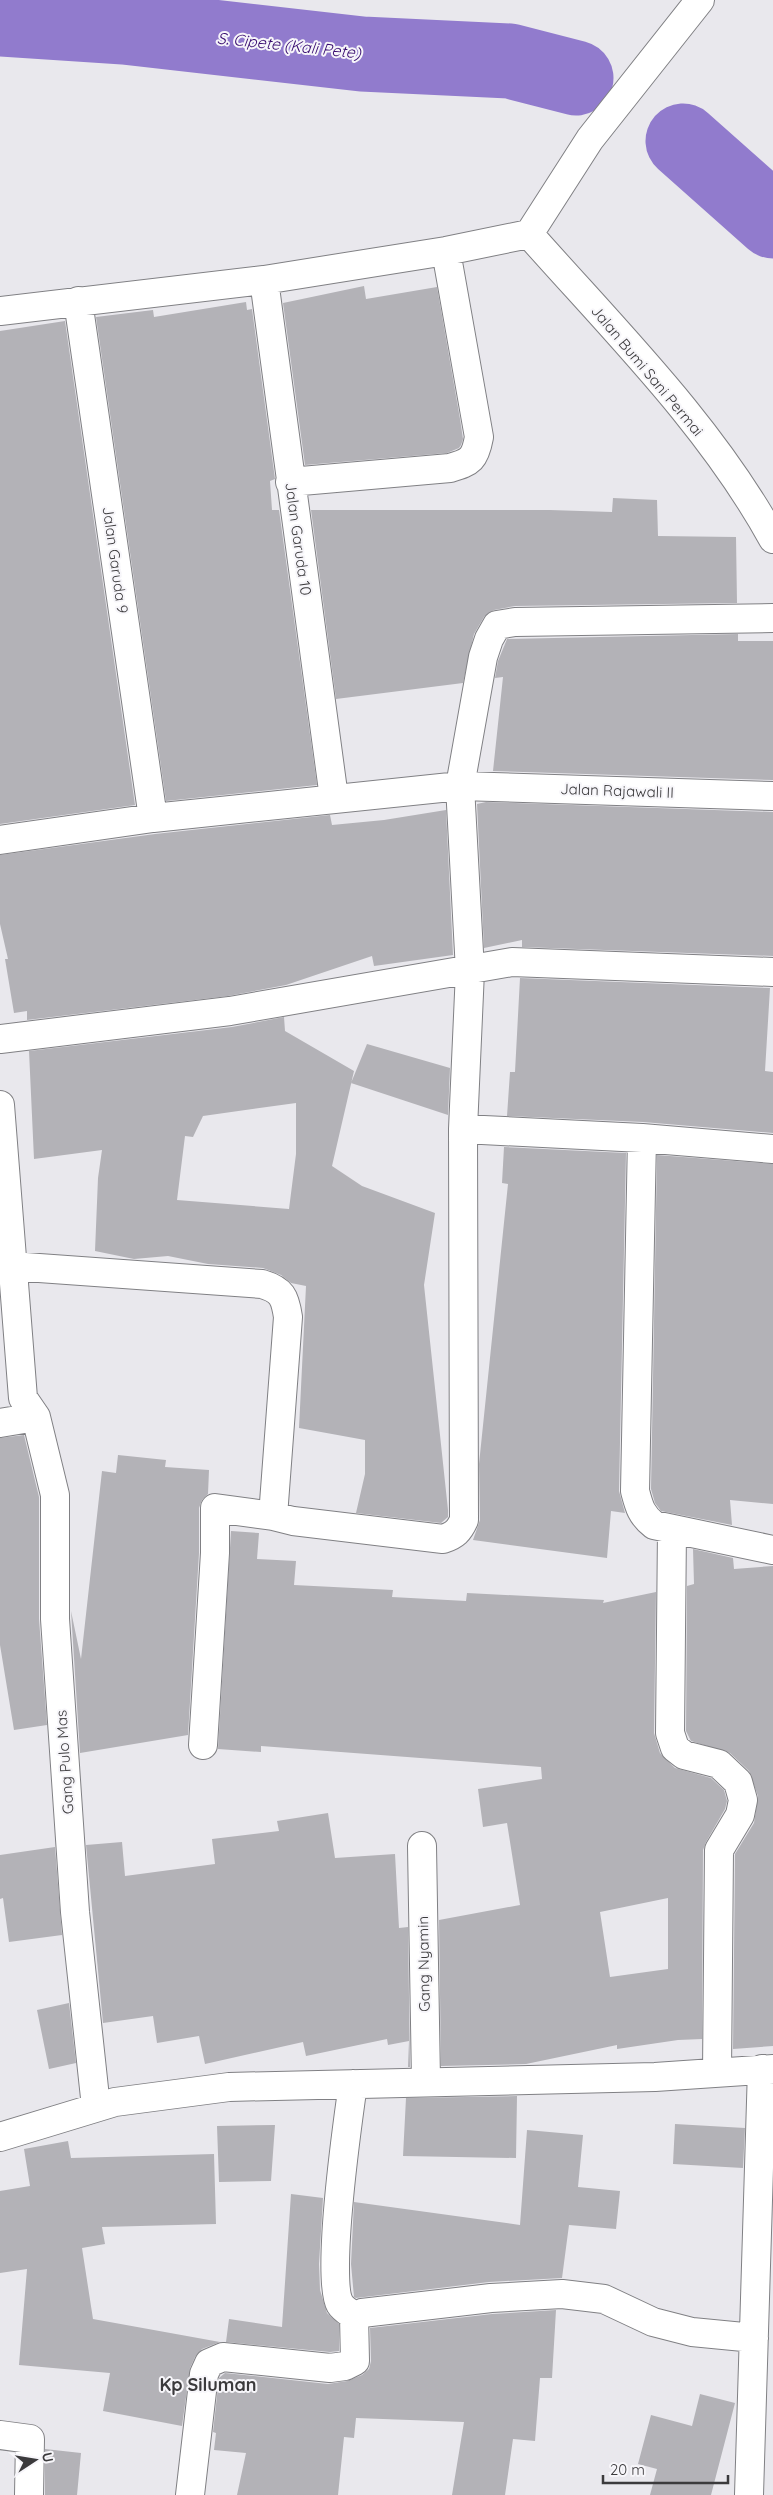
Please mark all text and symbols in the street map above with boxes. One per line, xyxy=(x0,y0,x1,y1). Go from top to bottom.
water label: S. Cipete (Kali Pete) xyxy=(216,28,363,63)
street label: Jalan Bumi Sani Permai xyxy=(587,301,708,440)
street label: Jalan Garuda 10 xyxy=(281,481,316,597)
street label: Jalan Garuda 9 xyxy=(99,505,132,615)
street label: Jalan Rajawali II xyxy=(560,779,674,802)
street label: Gang Pulo Mas xyxy=(51,1709,78,1815)
street label: Gang Nyamin xyxy=(413,1916,434,2012)
district label: Kp Siluman xyxy=(160,2373,256,2396)
north arrow xyxy=(10,2435,60,2485)
text: U xyxy=(38,2451,58,2464)
scale bar xyxy=(603,2452,728,2484)
text: 20 m xyxy=(610,2460,645,2479)

